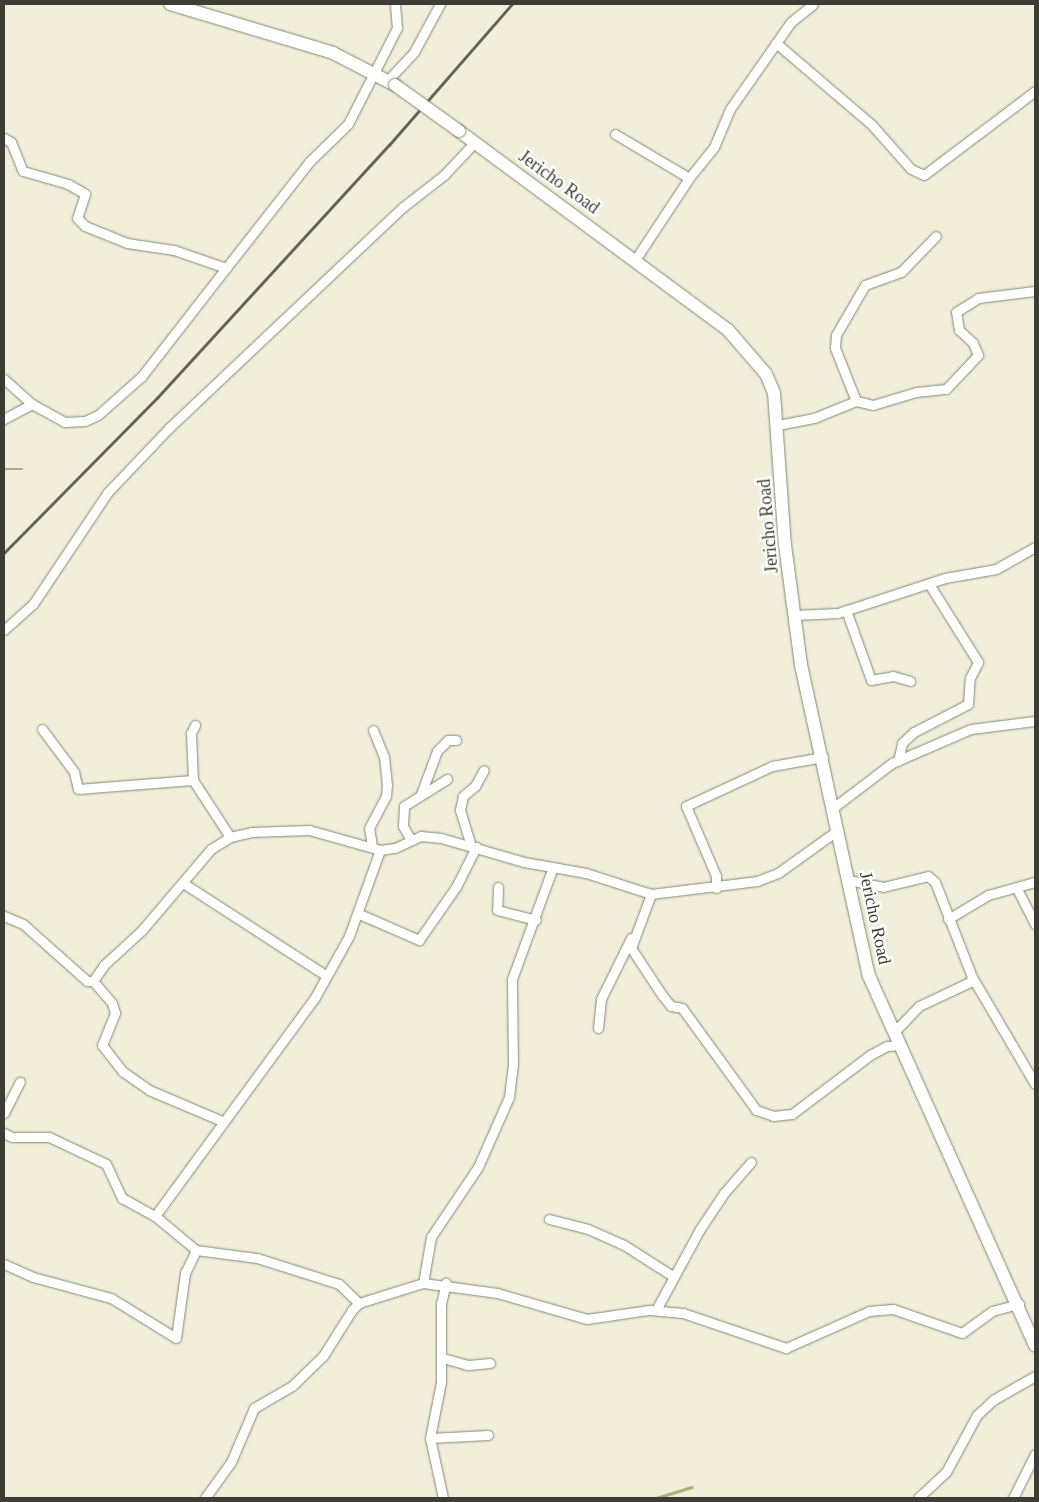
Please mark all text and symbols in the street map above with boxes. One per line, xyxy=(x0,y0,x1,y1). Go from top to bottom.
street label: Jericho Road xyxy=(514,145,604,219)
street label: Jericho Road xyxy=(753,478,783,574)
street label: Jericho Road xyxy=(855,870,895,966)

